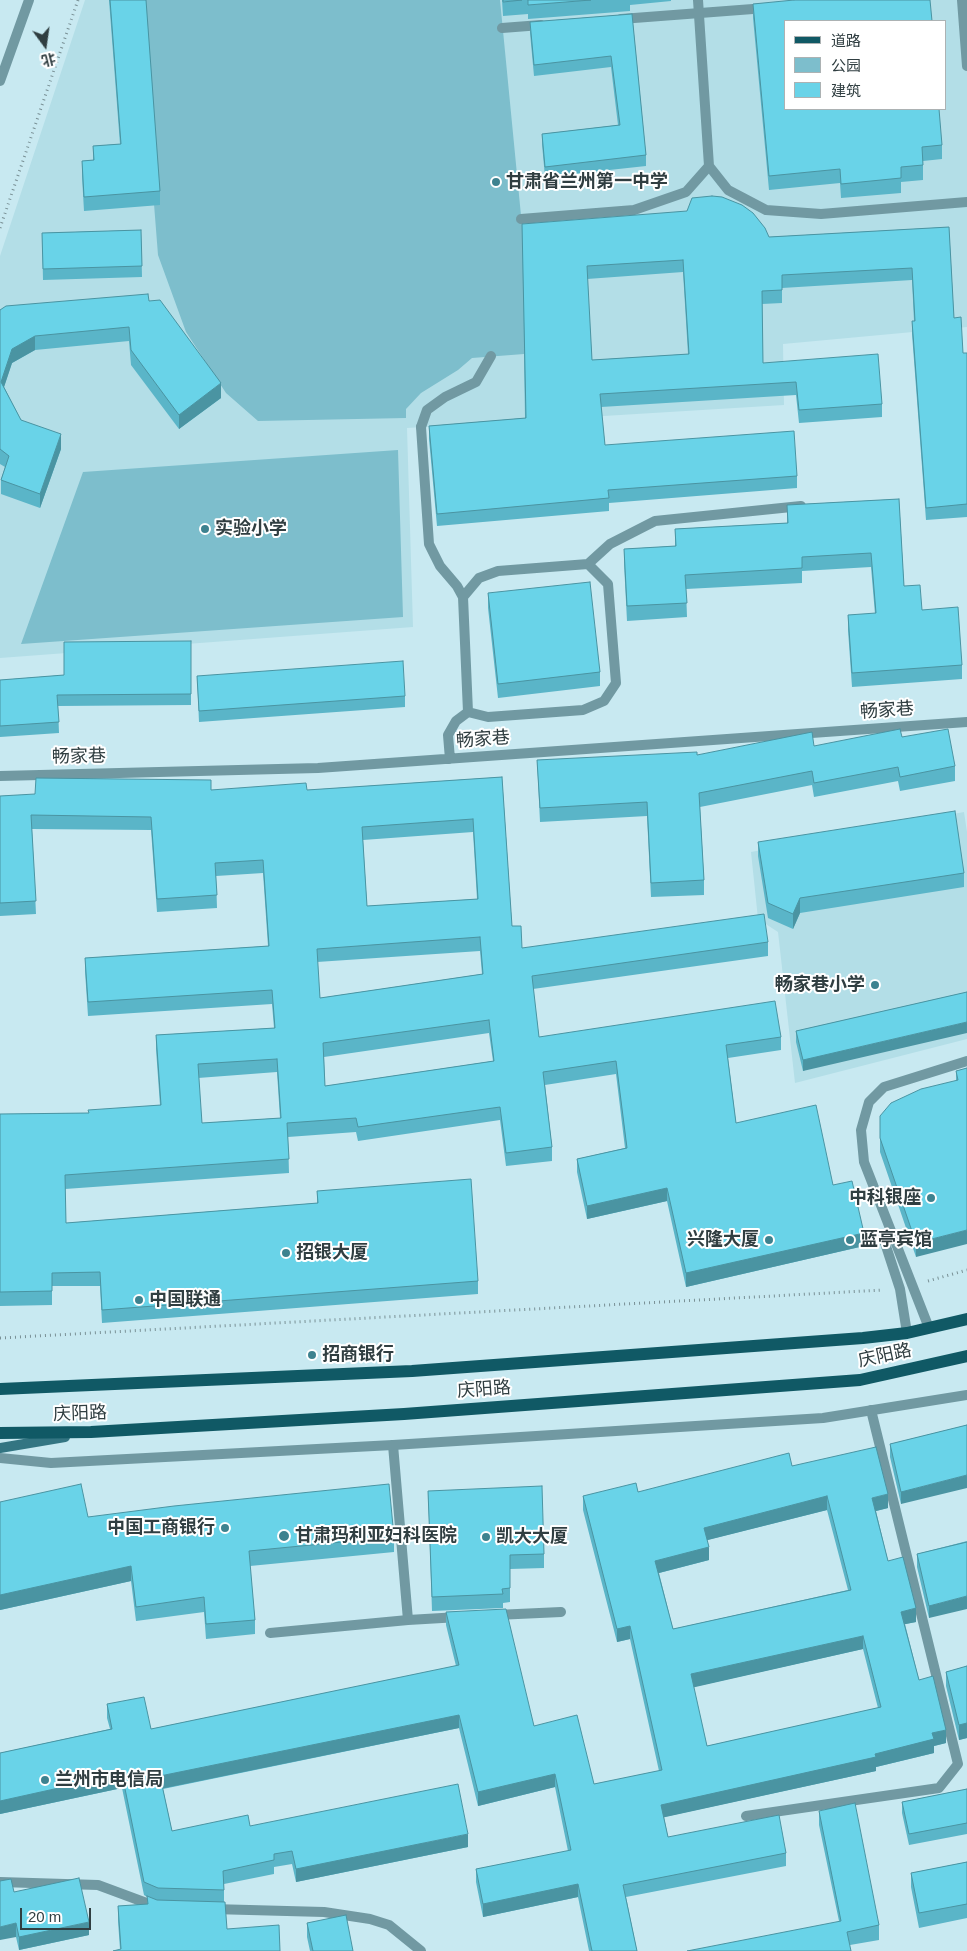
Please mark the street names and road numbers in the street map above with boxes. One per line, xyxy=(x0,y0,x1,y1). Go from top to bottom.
street label: 畅家巷 xyxy=(859,698,915,724)
street label: 畅家巷 xyxy=(455,727,511,753)
street label: 畅家巷 xyxy=(52,746,106,768)
street label: 庆阳路 xyxy=(856,1340,914,1372)
street label: 庆阳路 xyxy=(456,1377,512,1403)
street label: 庆阳路 xyxy=(53,1402,107,1426)

